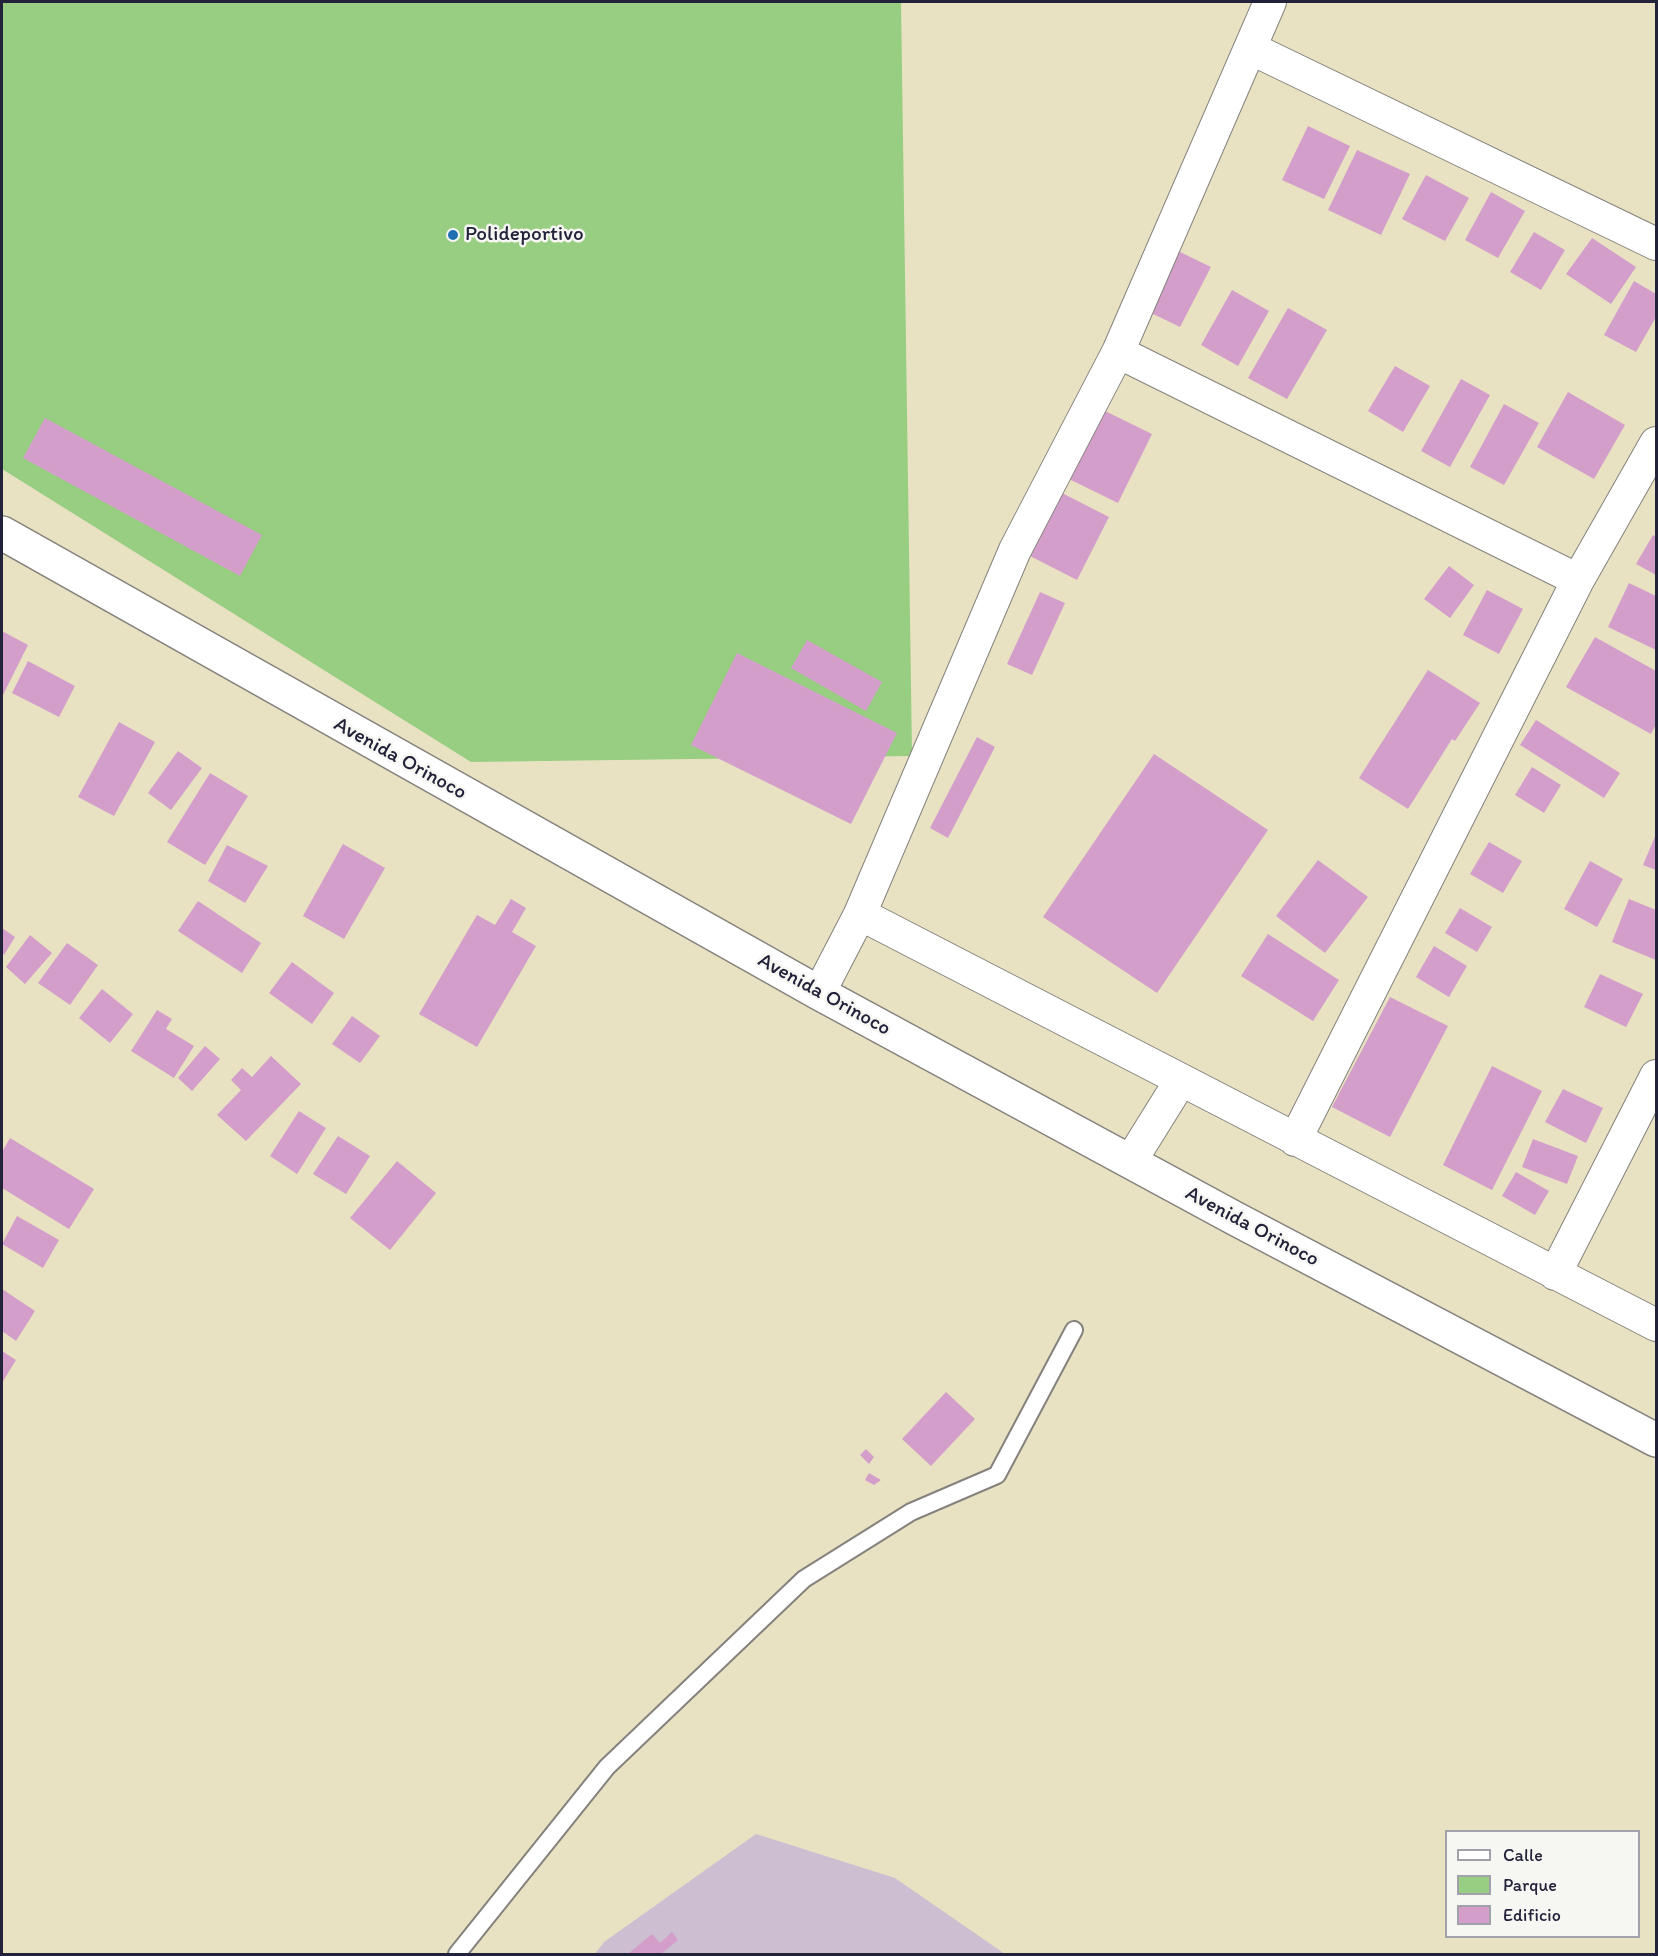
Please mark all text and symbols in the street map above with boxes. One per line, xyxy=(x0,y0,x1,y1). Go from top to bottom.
place label: Polideportivo xyxy=(465,222,584,248)
marker: Polideportivo xyxy=(446,228,460,242)
street label: Avenida Orinoco xyxy=(329,712,471,806)
street label: Avenida Orinoco xyxy=(753,948,895,1042)
street label: Avenida Orinoco xyxy=(1181,1181,1323,1273)
legend xyxy=(1445,1830,1640,1938)
text: Calle xyxy=(1503,1844,1543,1866)
text: Parque xyxy=(1503,1874,1557,1896)
text: Edificio xyxy=(1503,1904,1561,1926)

